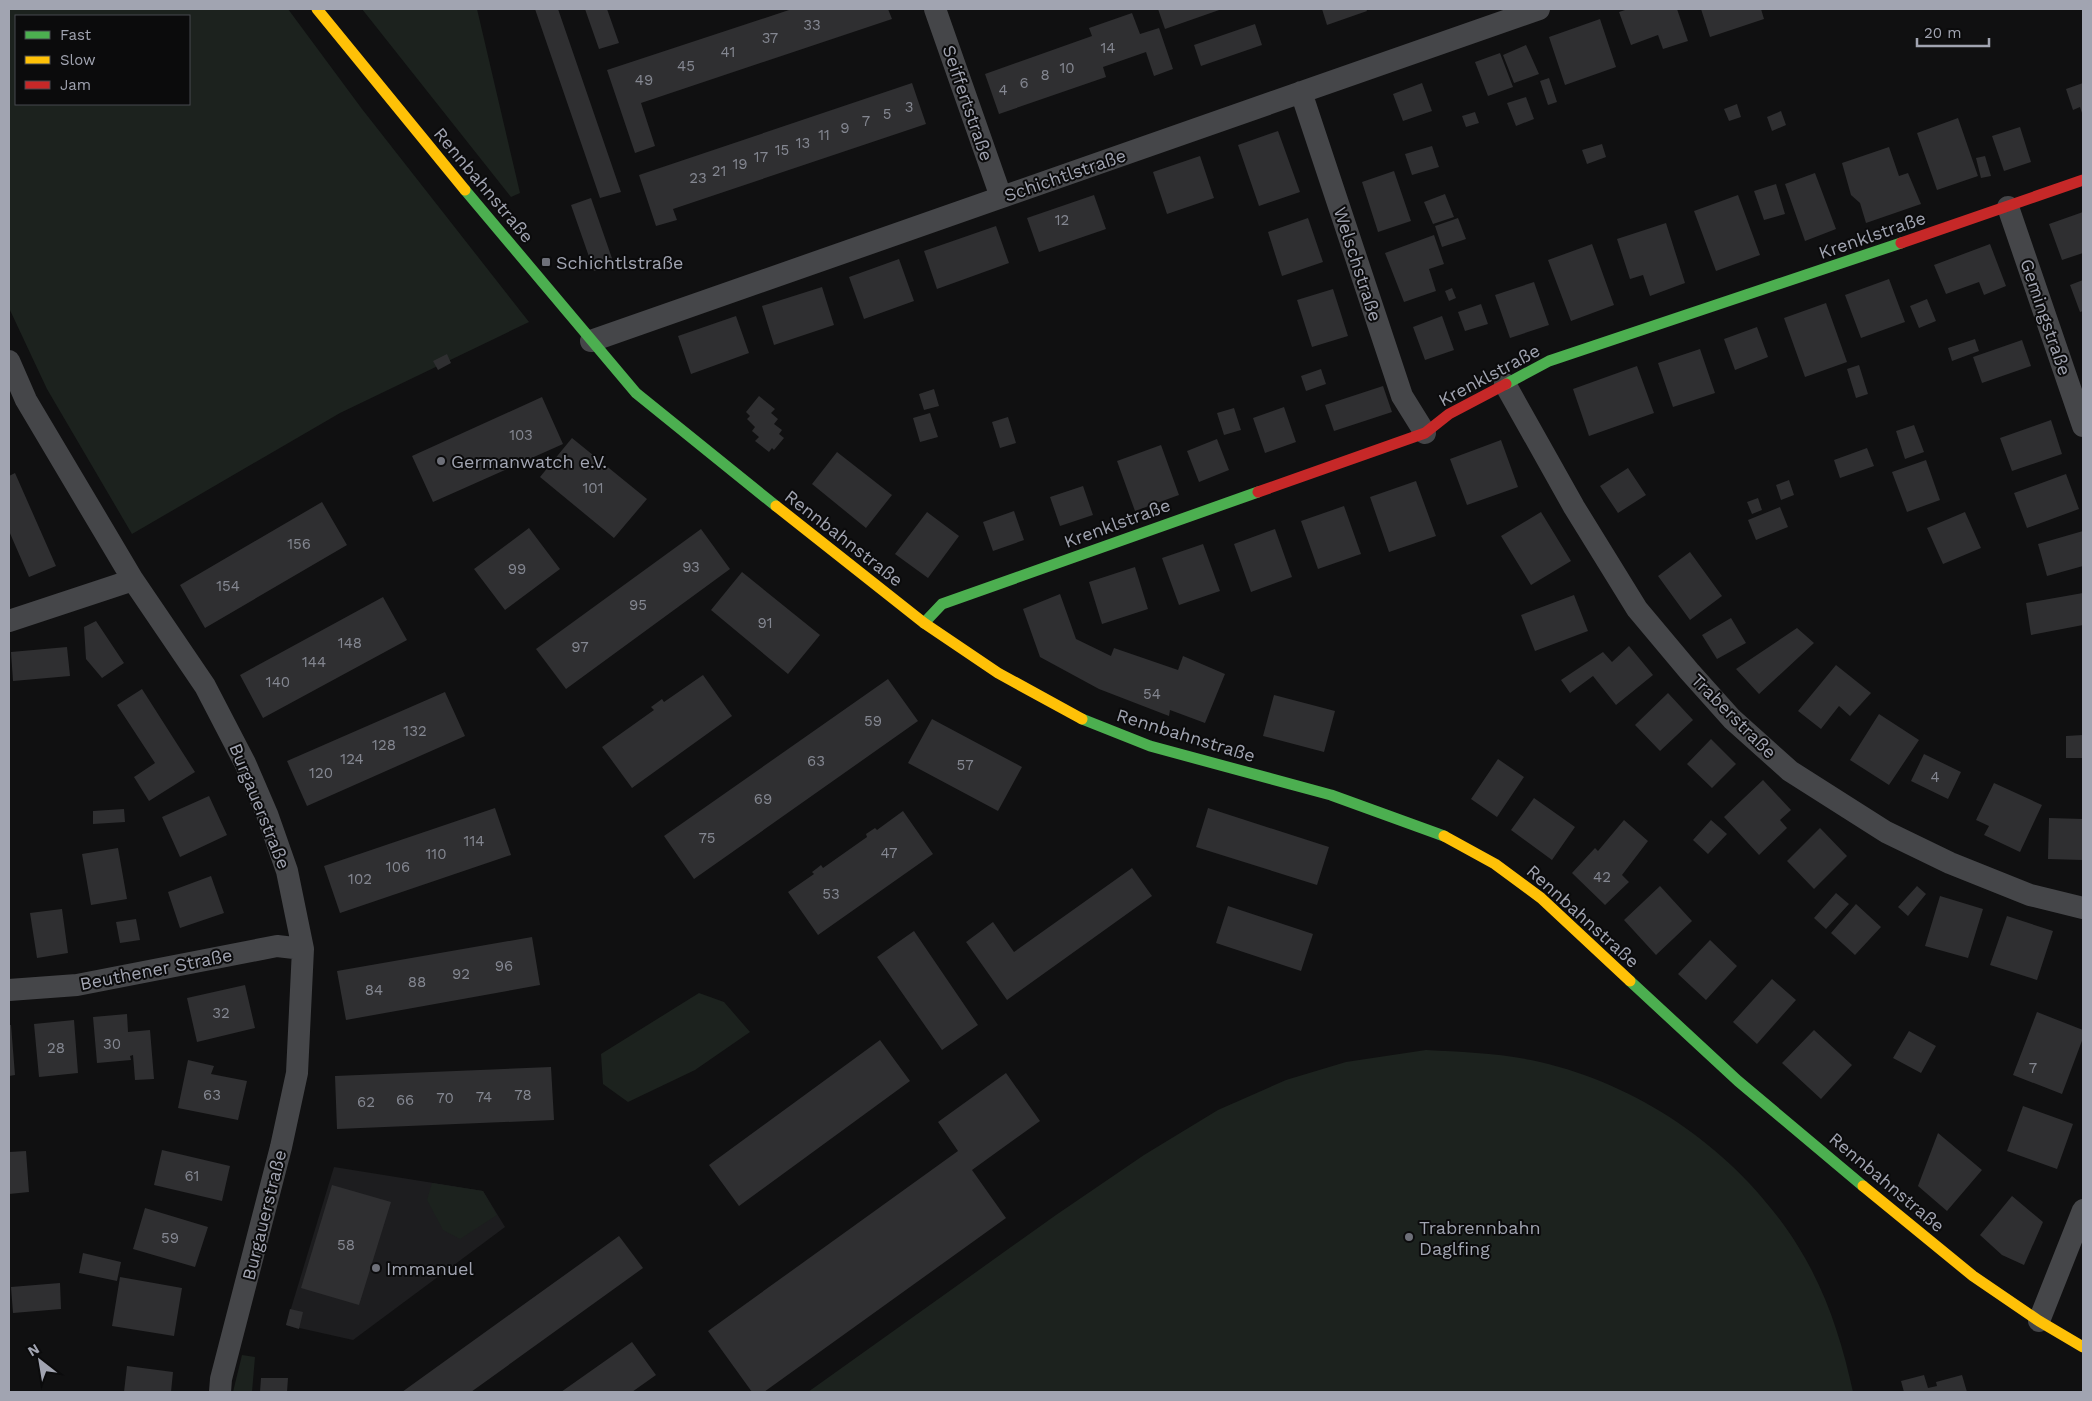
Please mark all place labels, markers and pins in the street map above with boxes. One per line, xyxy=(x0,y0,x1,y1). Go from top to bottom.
place label: Schichtlstraße xyxy=(556,252,684,273)
marker: Schichtlstraße xyxy=(540,256,552,268)
place label: Germanwatch e.V. xyxy=(451,451,607,472)
marker: Germanwatch e.V. xyxy=(435,455,447,467)
place label: Trabrennbahn Daglfing xyxy=(1419,1217,1541,1259)
marker: Trabrennbahn Daglfing xyxy=(1403,1231,1415,1243)
place label: Immanuel xyxy=(386,1258,474,1279)
marker: Immanuel xyxy=(370,1262,382,1274)

